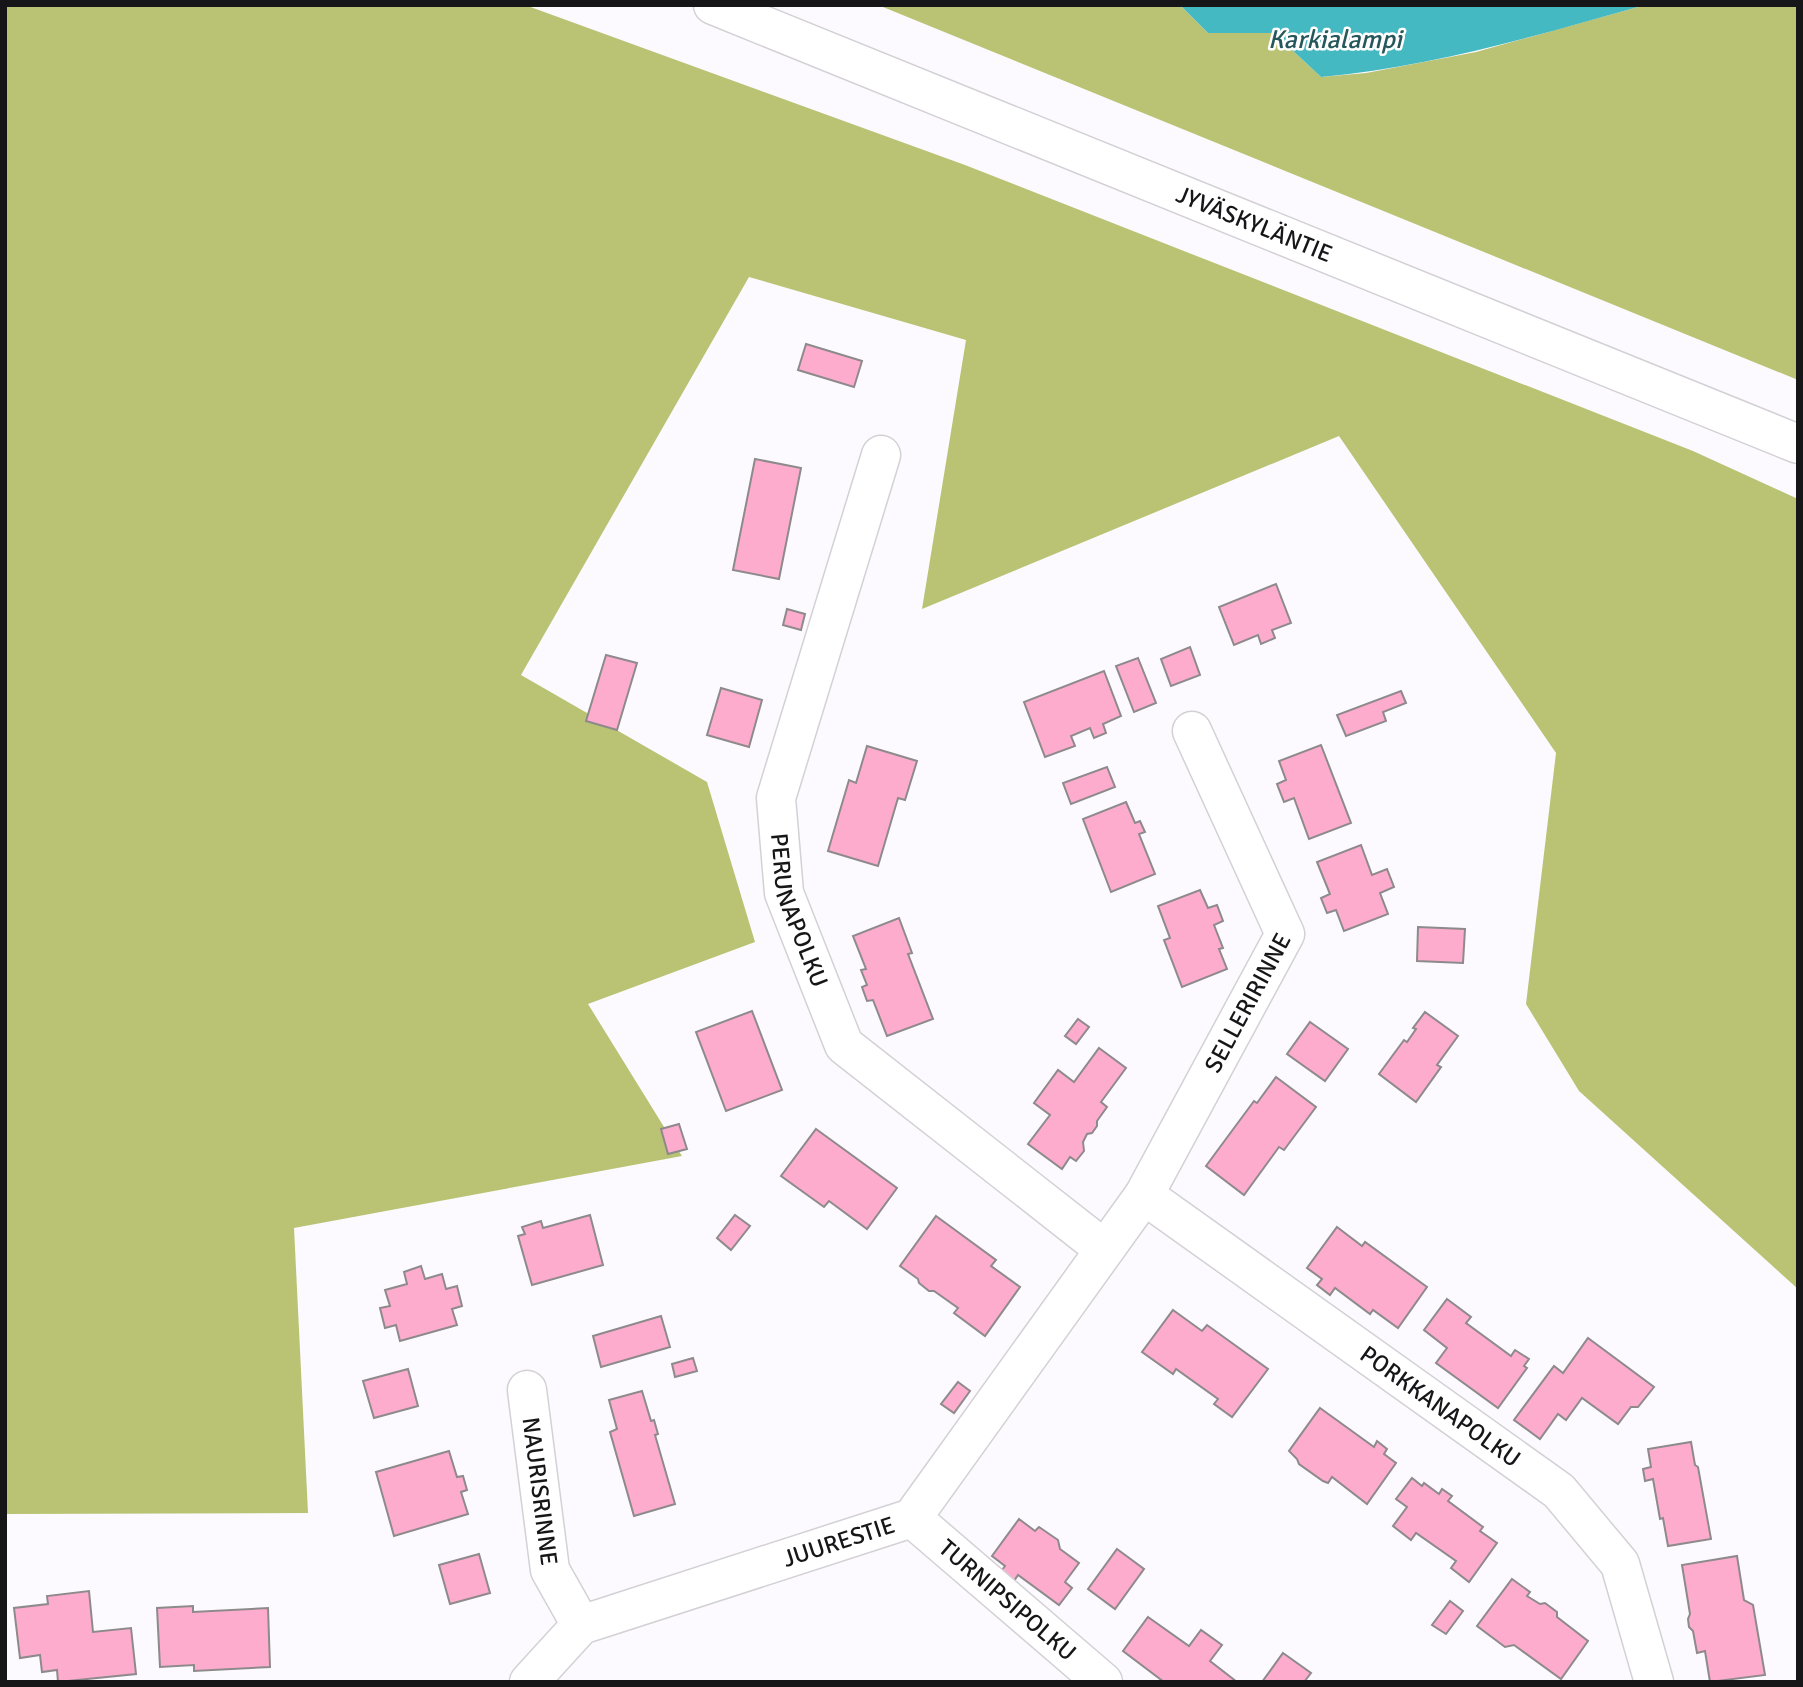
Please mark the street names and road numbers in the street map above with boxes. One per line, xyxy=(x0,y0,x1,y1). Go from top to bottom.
street label: JYVÄSKYLÄNTIE xyxy=(1172,179,1337,269)
street label: PERUNAPOLKU xyxy=(764,832,835,992)
street label: SELLERIRINNE xyxy=(1198,928,1298,1078)
street label: PORKKANAPOLKU xyxy=(1354,1339,1526,1474)
street label: NAURISRINNE xyxy=(516,1415,564,1567)
street label: JUURESTIE xyxy=(779,1510,899,1574)
street label: TURNIPSIPOLKU xyxy=(933,1533,1082,1667)

